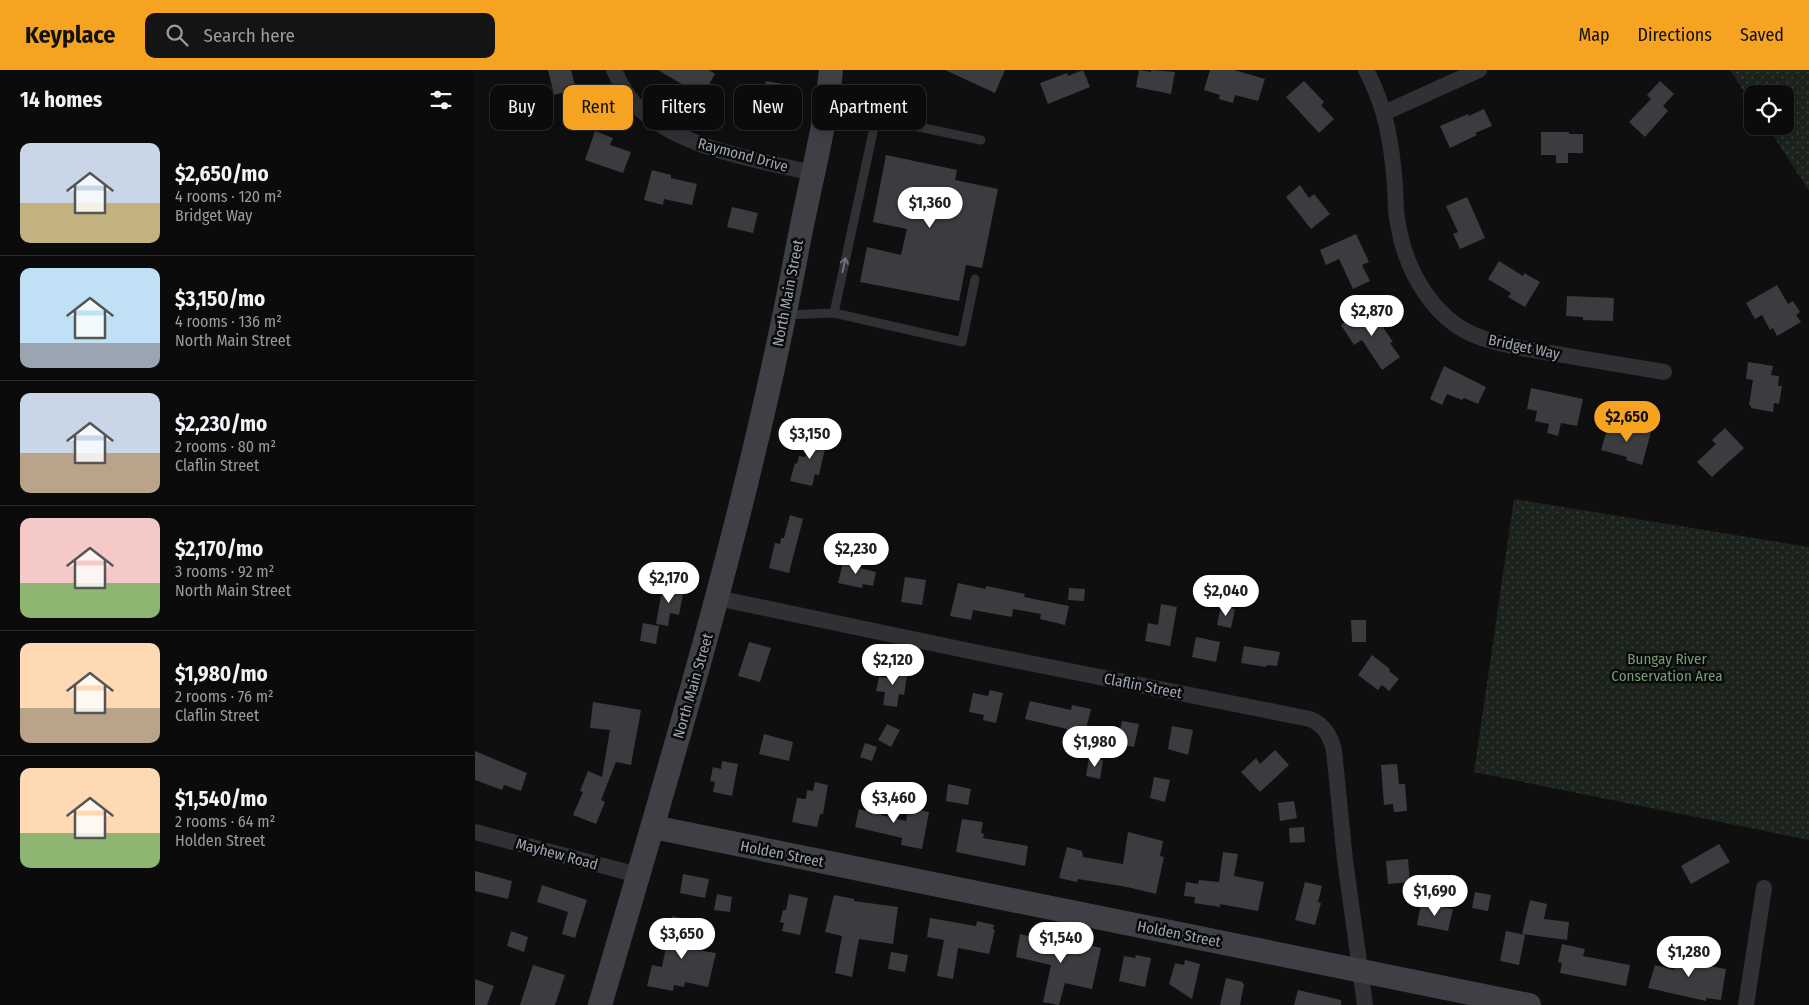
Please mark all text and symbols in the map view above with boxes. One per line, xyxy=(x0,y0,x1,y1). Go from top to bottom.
search box xyxy=(145,13,495,58)
text: Keyplace xyxy=(25,21,115,49)
icon: search xyxy=(163,21,191,49)
text: Search here xyxy=(203,24,295,47)
text: Map xyxy=(1578,24,1610,46)
text: Directions xyxy=(1638,24,1712,46)
text: Saved xyxy=(1740,24,1784,46)
chip: Buy xyxy=(490,85,553,130)
chip: Rent xyxy=(563,85,633,130)
chip: Filters xyxy=(643,85,724,130)
chip: New xyxy=(734,85,802,130)
chip: Apartment xyxy=(812,85,926,130)
map controls xyxy=(1744,85,1794,135)
button: locate xyxy=(1744,85,1794,135)
icon: filters xyxy=(427,86,455,114)
text: 14 homes xyxy=(20,87,102,113)
street label: Raymond Drive xyxy=(696,134,790,176)
text: $2,650/mo xyxy=(175,161,269,187)
icon: home xyxy=(60,163,120,223)
pin: $1,360 xyxy=(889,186,971,229)
text: 4 rooms · 120 m² xyxy=(175,187,282,206)
text: $1,360 xyxy=(909,193,951,212)
text: Bridget Way xyxy=(175,206,252,225)
street label: North Main Street xyxy=(769,238,807,348)
one-way arrow xyxy=(840,258,849,274)
text: $3,150/mo xyxy=(175,286,265,312)
icon: home xyxy=(60,288,120,348)
pin: $2,870 xyxy=(1331,294,1413,337)
text: $2,870 xyxy=(1351,301,1393,320)
text: 4 rooms · 136 m² xyxy=(175,312,282,331)
text: North Main Street xyxy=(175,331,291,350)
street label: Bridget Way xyxy=(1487,331,1562,363)
pin: $2,650 xyxy=(1586,400,1668,443)
text: $2,650 xyxy=(1605,407,1649,426)
text: $2,230/mo xyxy=(175,411,267,437)
icon: home xyxy=(60,413,120,473)
pin: $3,150 xyxy=(769,418,851,460)
text: $3,150 xyxy=(790,424,830,443)
text: 2 rooms · 80 m² xyxy=(175,437,276,456)
text: Claflin Street xyxy=(175,456,259,475)
pin: $2,230 xyxy=(815,532,897,575)
text: $2,170/mo xyxy=(175,536,263,562)
icon: home xyxy=(60,538,120,598)
text: $2,230 xyxy=(835,539,877,558)
text: 3 rooms · 92 m² xyxy=(175,562,274,581)
pin: $2,170 xyxy=(628,562,710,604)
text: $2,170 xyxy=(649,568,689,587)
pin: $2,040 xyxy=(1185,574,1267,617)
text: North Main Street xyxy=(175,581,291,600)
text: $2,040 xyxy=(1204,581,1248,600)
street label: North Main Street xyxy=(669,631,717,741)
pin: $2,120 xyxy=(852,644,934,686)
text: $2,120 xyxy=(873,650,913,669)
park label: Bungay River Conservation Area xyxy=(1611,650,1723,685)
text: $1,980/mo xyxy=(175,661,268,687)
icon: home xyxy=(60,663,120,723)
street label: Claflin Street xyxy=(1103,670,1184,702)
text: 2 rooms · 76 m² xyxy=(175,687,274,706)
text: Claflin Street xyxy=(175,706,259,725)
pin: $1,980 xyxy=(1054,726,1136,768)
text: $1,980 xyxy=(1074,732,1116,751)
pin: $3,460 xyxy=(853,782,935,824)
text: $1,540/mo xyxy=(175,786,268,812)
icon: home xyxy=(60,788,120,848)
text: $3,460 xyxy=(872,788,916,807)
text: 2 rooms · 64 m² xyxy=(175,812,275,831)
text: Holden Street xyxy=(175,831,265,850)
street label: Mayhew Road xyxy=(514,834,600,874)
street label: Holden Street xyxy=(739,837,825,871)
pin: $1,690 xyxy=(1394,874,1476,917)
text: $1,690 xyxy=(1414,881,1456,900)
street label: Holden Street xyxy=(1136,917,1222,951)
pin: $3,650 xyxy=(641,918,723,960)
pin: $1,540 xyxy=(1020,922,1102,964)
text: $3,650 xyxy=(660,924,704,943)
text: $1,540 xyxy=(1040,928,1082,947)
pin: $1,280 xyxy=(1648,936,1730,978)
text: $1,280 xyxy=(1668,942,1710,961)

